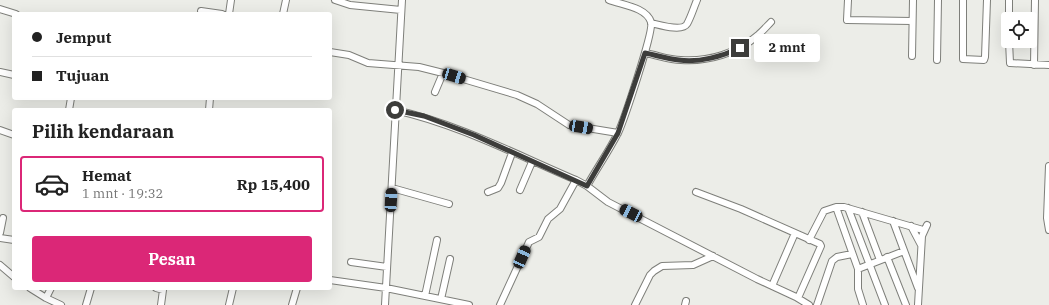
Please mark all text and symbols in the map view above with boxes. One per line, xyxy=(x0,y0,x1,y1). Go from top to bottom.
map controls xyxy=(1001,12,1037,48)
button: locate xyxy=(1001,12,1037,48)
text: Jemput xyxy=(56,28,111,47)
callout: 2 mnt xyxy=(754,34,820,62)
route end xyxy=(731,39,749,57)
text: 2 mnt xyxy=(769,39,805,56)
text: Tujuan xyxy=(56,66,109,85)
car xyxy=(441,67,467,85)
route start xyxy=(386,101,404,119)
car xyxy=(568,119,594,135)
text: Pilih kendaraan xyxy=(32,120,174,143)
icon: car xyxy=(34,166,70,202)
text: Hemat xyxy=(82,166,131,185)
text: Rp 15,400 xyxy=(237,175,310,194)
text: 1 mnt · 19:32 xyxy=(82,185,163,202)
car xyxy=(384,188,398,212)
car xyxy=(618,202,644,224)
button: Pesan xyxy=(32,236,312,282)
car xyxy=(512,244,532,270)

